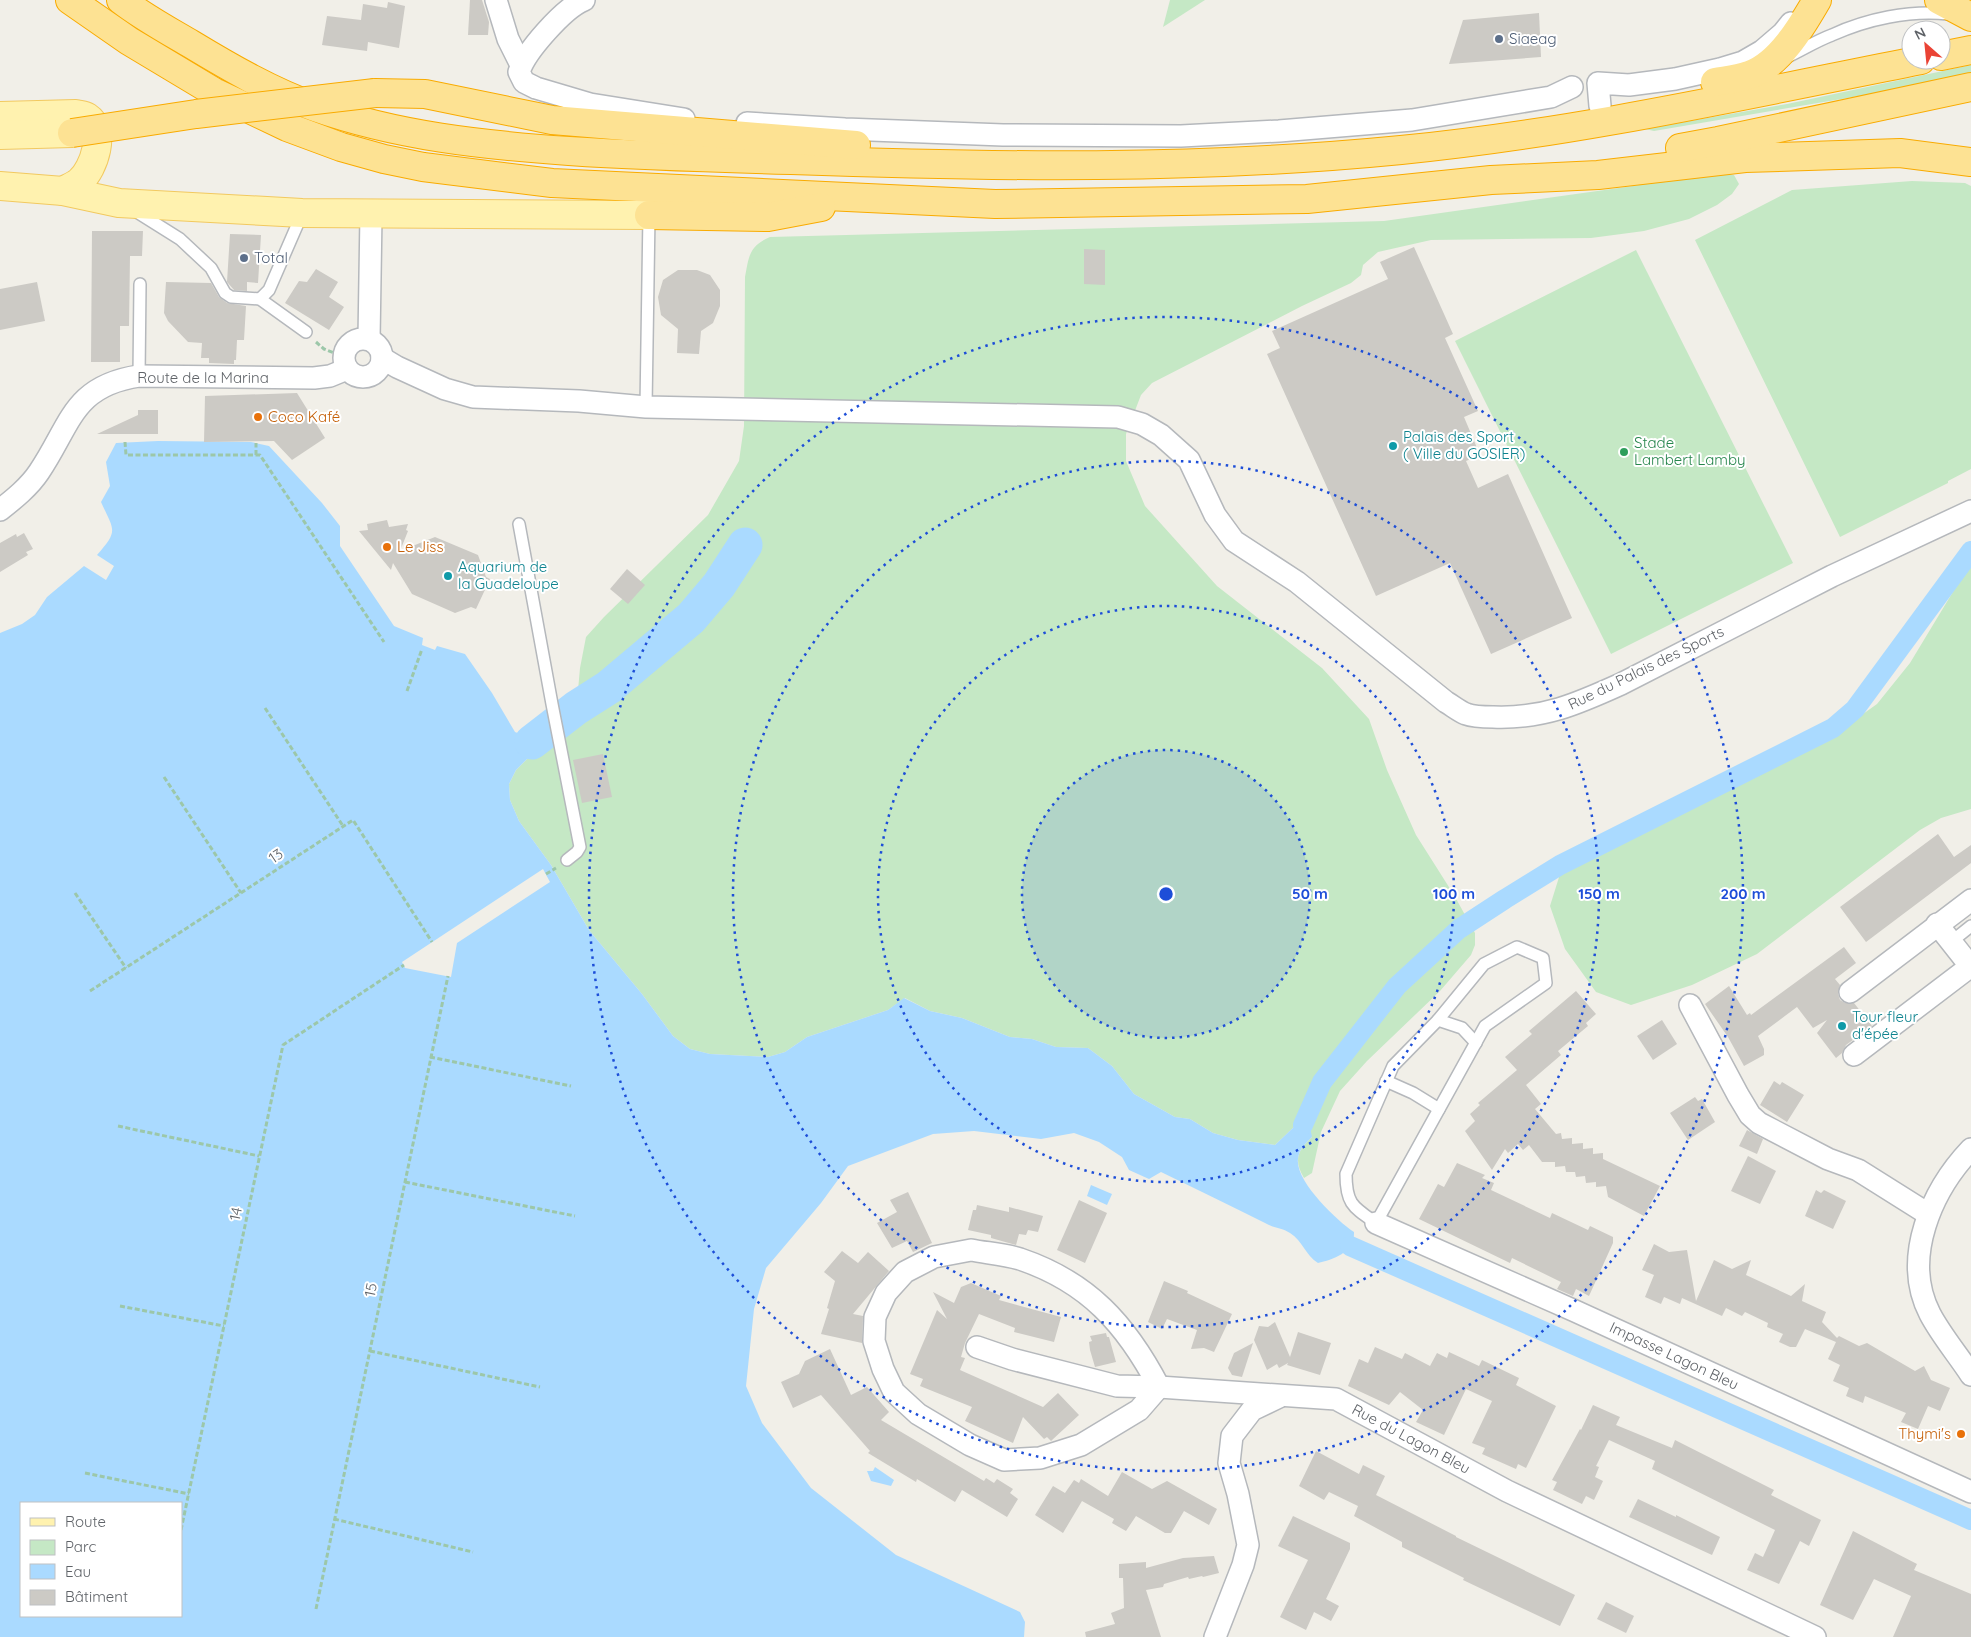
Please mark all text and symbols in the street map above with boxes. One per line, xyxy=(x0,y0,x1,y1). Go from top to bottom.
north arrow xyxy=(1901,20,1951,70)
text: N xyxy=(1911,23,1929,44)
place label: Siaeag xyxy=(1509,29,1557,48)
marker: Siaeag xyxy=(1493,33,1505,45)
place label: Total xyxy=(254,248,288,267)
marker: Total xyxy=(238,252,250,264)
street label: Route de la Marina xyxy=(137,368,269,387)
place label: Coco Kafé xyxy=(268,407,340,426)
marker: Coco Kafé xyxy=(252,411,264,423)
place label: Palais des Sport ( Ville du GOSIER) xyxy=(1403,427,1525,463)
place label: Stade Lambert Lamby xyxy=(1634,433,1746,469)
marker: Palais des Sport ( Ville du GOSIER) xyxy=(1387,440,1399,452)
marker: Stade Lambert Lamby xyxy=(1618,446,1630,458)
place label: Le Jiss xyxy=(397,537,443,556)
marker: Le Jiss xyxy=(381,541,393,553)
place label: Aquarium de la Guadeloupe xyxy=(458,557,559,593)
marker: Aquarium de la Guadeloupe xyxy=(442,570,454,582)
street label: Rue du Palais des Sports xyxy=(1565,621,1727,714)
street label: 13 xyxy=(265,844,287,867)
text: 50 m xyxy=(1292,884,1328,903)
text: 100 m xyxy=(1433,884,1475,903)
text: 150 m xyxy=(1578,884,1620,903)
text: 200 m xyxy=(1721,884,1766,903)
centre of rings xyxy=(1157,885,1175,903)
place label: Tour fleur d'épée xyxy=(1852,1007,1919,1043)
marker: Tour fleur d'épée xyxy=(1836,1020,1848,1032)
street label: 14 xyxy=(225,1205,246,1222)
street label: 15 xyxy=(360,1281,381,1299)
street label: Impasse Lagon Bleu xyxy=(1607,1317,1742,1394)
street label: Rue du Lagon Bleu xyxy=(1349,1399,1474,1478)
place label: Thymi's xyxy=(1898,1424,1951,1443)
marker: Thymi's xyxy=(1955,1428,1967,1440)
legend xyxy=(20,1502,182,1617)
text: Route xyxy=(65,1512,106,1531)
text: Parc xyxy=(65,1537,96,1556)
text: Eau xyxy=(65,1562,91,1581)
text: Bâtiment xyxy=(65,1587,128,1606)

